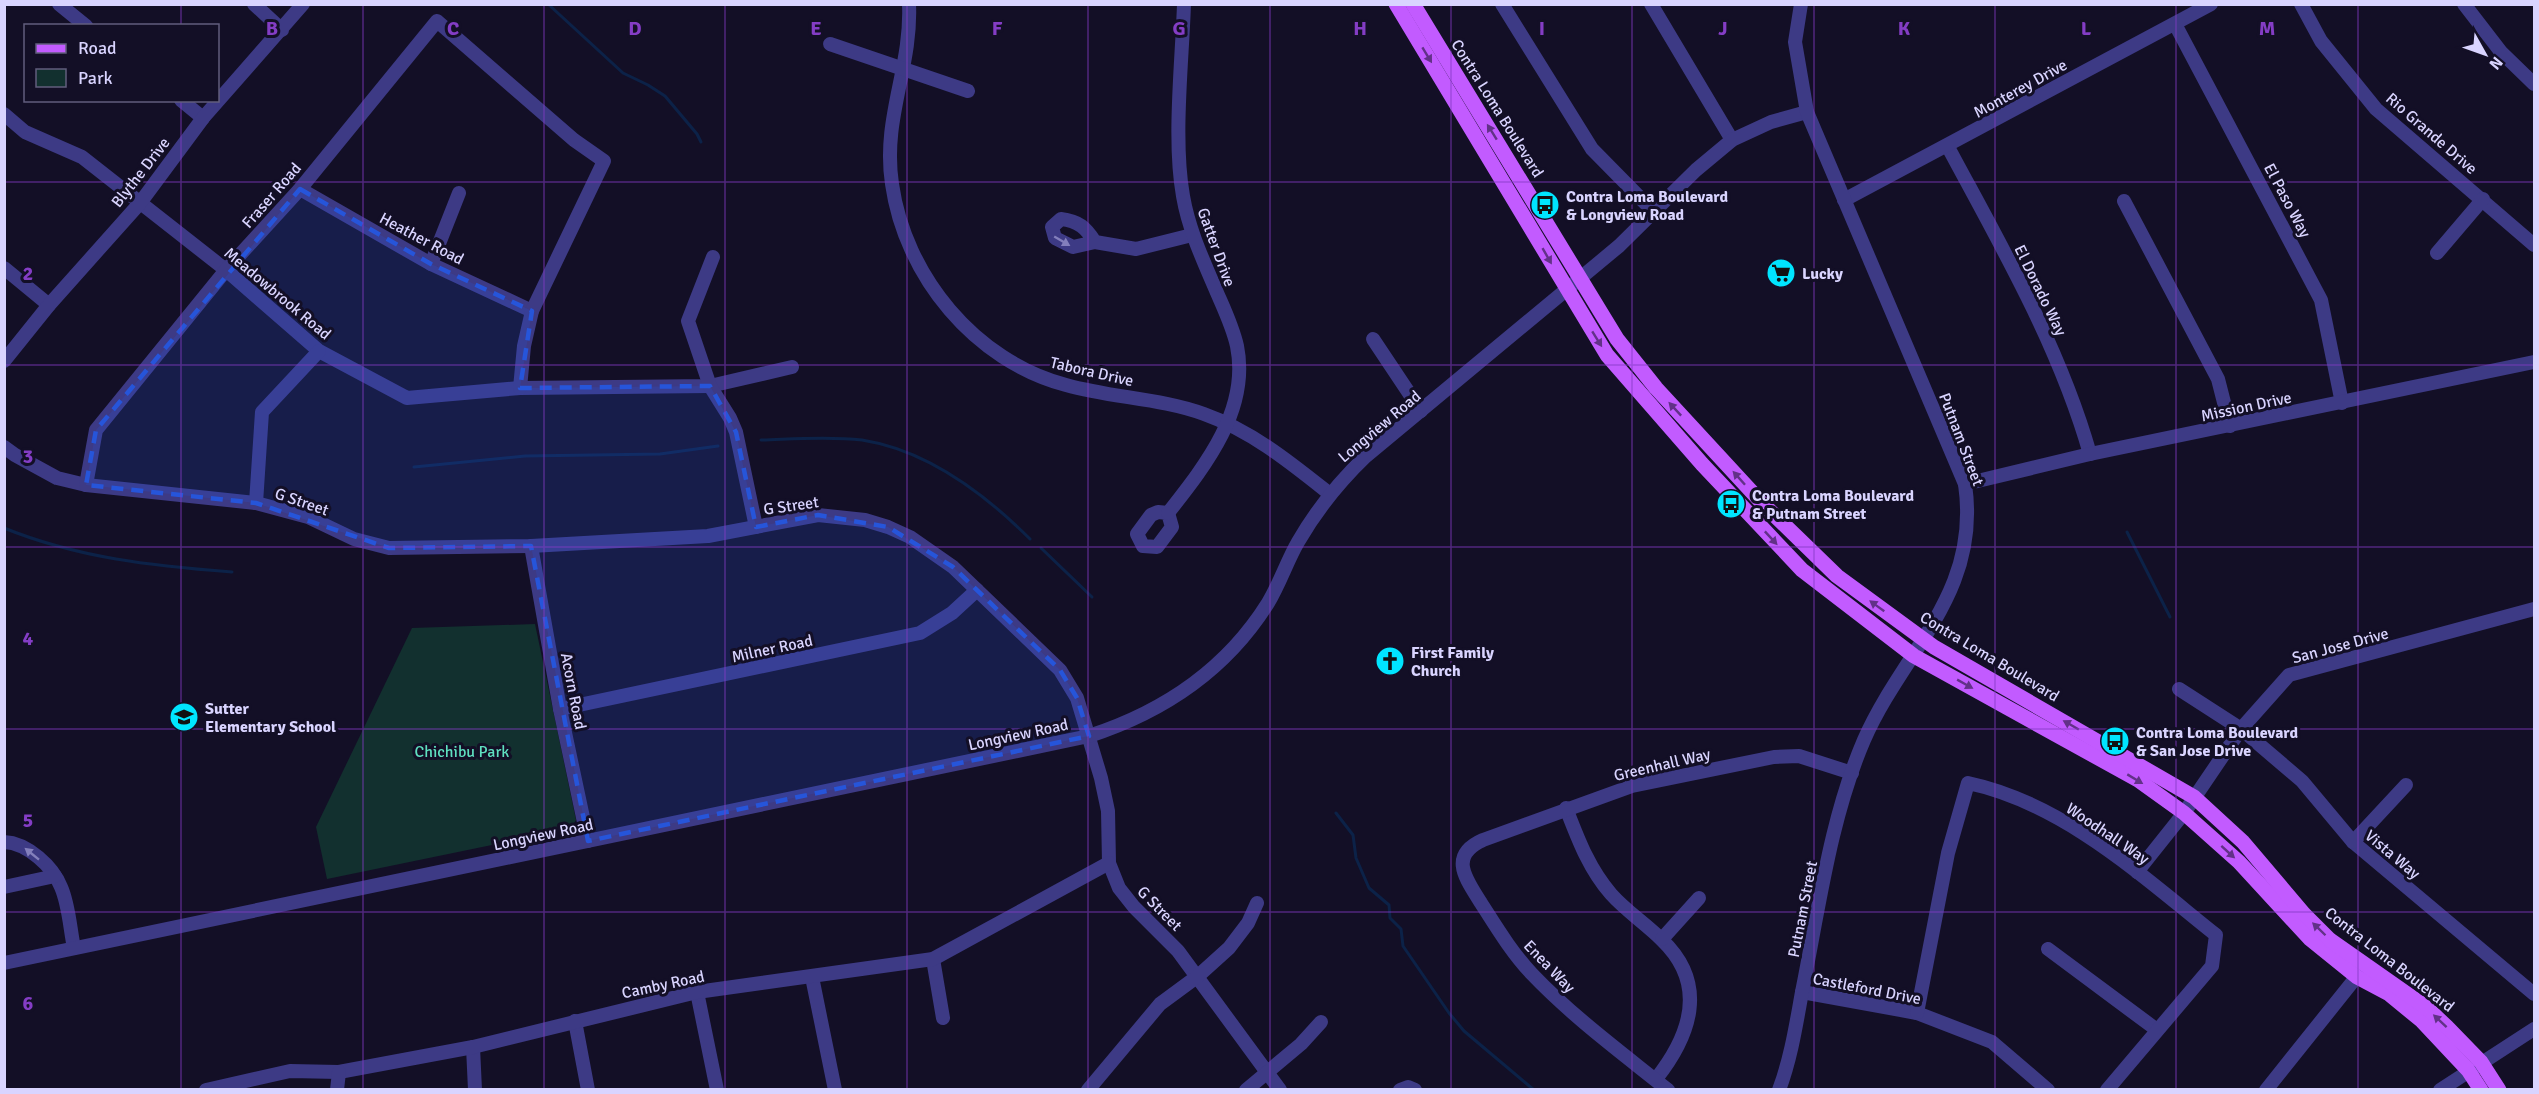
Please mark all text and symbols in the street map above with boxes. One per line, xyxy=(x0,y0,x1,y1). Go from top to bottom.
text: B xyxy=(266,16,278,41)
text: C xyxy=(447,16,459,41)
text: D xyxy=(628,16,642,41)
text: E xyxy=(810,16,822,41)
text: F xyxy=(992,16,1003,41)
text: G xyxy=(1172,16,1186,41)
text: H xyxy=(1353,16,1367,41)
text: I xyxy=(1539,16,1545,41)
text: J xyxy=(1718,16,1728,41)
text: K xyxy=(1898,16,1911,41)
text: L xyxy=(2081,16,2092,41)
text: M xyxy=(2259,16,2275,41)
legend xyxy=(24,24,219,102)
north arrow xyxy=(2455,24,2515,84)
street label: Contra Loma Boulevard xyxy=(1447,36,1548,181)
text: Road xyxy=(78,37,117,59)
one-way arrow xyxy=(1421,47,1432,63)
text: N xyxy=(2484,52,2507,74)
street label: Monterey Drive xyxy=(1970,55,2071,123)
text: Park xyxy=(78,67,113,89)
street label: Rio Grande Drive xyxy=(2382,89,2481,179)
one-way arrow xyxy=(1486,124,1497,141)
street label: Blythe Drive xyxy=(107,134,174,212)
street label: Fraser Road xyxy=(238,159,306,233)
street label: El Paso Way xyxy=(2259,160,2315,242)
place label: Contra Loma Boulevard & Longview Road xyxy=(1566,187,1729,225)
bus stop icon: Contra Loma Boulevard & Longview Road xyxy=(1529,189,1561,221)
street label: Gatter Drive xyxy=(1193,205,1240,290)
street label: Heather Road xyxy=(376,208,467,269)
one-way arrow xyxy=(1054,235,1071,246)
street label: El Dorado Way xyxy=(2010,242,2071,340)
street label: Meadowbrook Road xyxy=(220,243,335,344)
one-way arrow xyxy=(1542,248,1552,265)
supermarket icon: Lucky xyxy=(1765,257,1797,289)
text: 2 xyxy=(23,261,33,286)
place label: Lucky xyxy=(1802,264,1843,284)
one-way arrow xyxy=(1592,331,1603,347)
street label: Tabora Drive xyxy=(1048,353,1135,391)
street label: Longview Road xyxy=(1334,386,1425,467)
street label: Mission Drive xyxy=(2199,388,2293,426)
street label: Putnam Street xyxy=(1934,390,1988,489)
one-way arrow xyxy=(1669,402,1683,416)
text: 3 xyxy=(23,444,33,469)
one-way arrow xyxy=(1733,471,1746,486)
street label: G Street xyxy=(272,483,332,521)
place label: Contra Loma Boulevard & Putnam Street xyxy=(1752,486,1915,524)
bus stop icon: Contra Loma Boulevard & Putnam Street xyxy=(1715,488,1747,520)
street label: G Street xyxy=(762,492,820,520)
one-way arrow xyxy=(1764,530,1778,545)
one-way arrow xyxy=(1869,600,1884,612)
street label: Contra Loma Boulevard xyxy=(1916,607,2063,706)
street label: San Jose Drive xyxy=(2290,623,2391,668)
text: 4 xyxy=(23,626,34,651)
street label: Milner Road xyxy=(730,631,815,667)
place label: First Family Church xyxy=(1411,643,1494,681)
church icon: First Family Church xyxy=(1374,645,1406,677)
street label: Acorn Road xyxy=(556,651,590,731)
one-way arrow xyxy=(1957,679,1974,689)
place label: Sutter Elementary School xyxy=(205,699,336,737)
school or university icon: Sutter Elementary School xyxy=(168,701,200,733)
street label: Longview Road xyxy=(966,715,1070,755)
one-way arrow xyxy=(2063,720,2079,731)
place label: Contra Loma Boulevard & San Jose Drive xyxy=(2136,723,2299,761)
bus stop icon: Contra Loma Boulevard & San Jose Drive xyxy=(2099,725,2131,757)
park label: Chichibu Park xyxy=(415,742,509,762)
street label: Greenhall Way xyxy=(1612,744,1713,786)
one-way arrow xyxy=(2127,774,2143,785)
street label: Woodhall Way xyxy=(2062,799,2153,869)
text: 5 xyxy=(23,808,33,833)
street label: Longview Road xyxy=(491,815,595,855)
street label: Vista Way xyxy=(2361,826,2425,884)
one-way arrow xyxy=(2220,845,2235,858)
one-way arrow xyxy=(25,849,40,861)
street label: Putnam Street xyxy=(1784,859,1822,959)
street label: G Street xyxy=(1133,882,1186,936)
street label: Contra Loma Boulevard xyxy=(2321,903,2458,1017)
one-way arrow xyxy=(2313,923,2327,937)
street label: Enea Way xyxy=(1519,936,1580,998)
street label: Camby Road xyxy=(620,966,706,1004)
street label: Castleford Drive xyxy=(1811,969,1923,1009)
text: 6 xyxy=(23,991,34,1016)
one-way arrow xyxy=(2433,1014,2447,1028)

